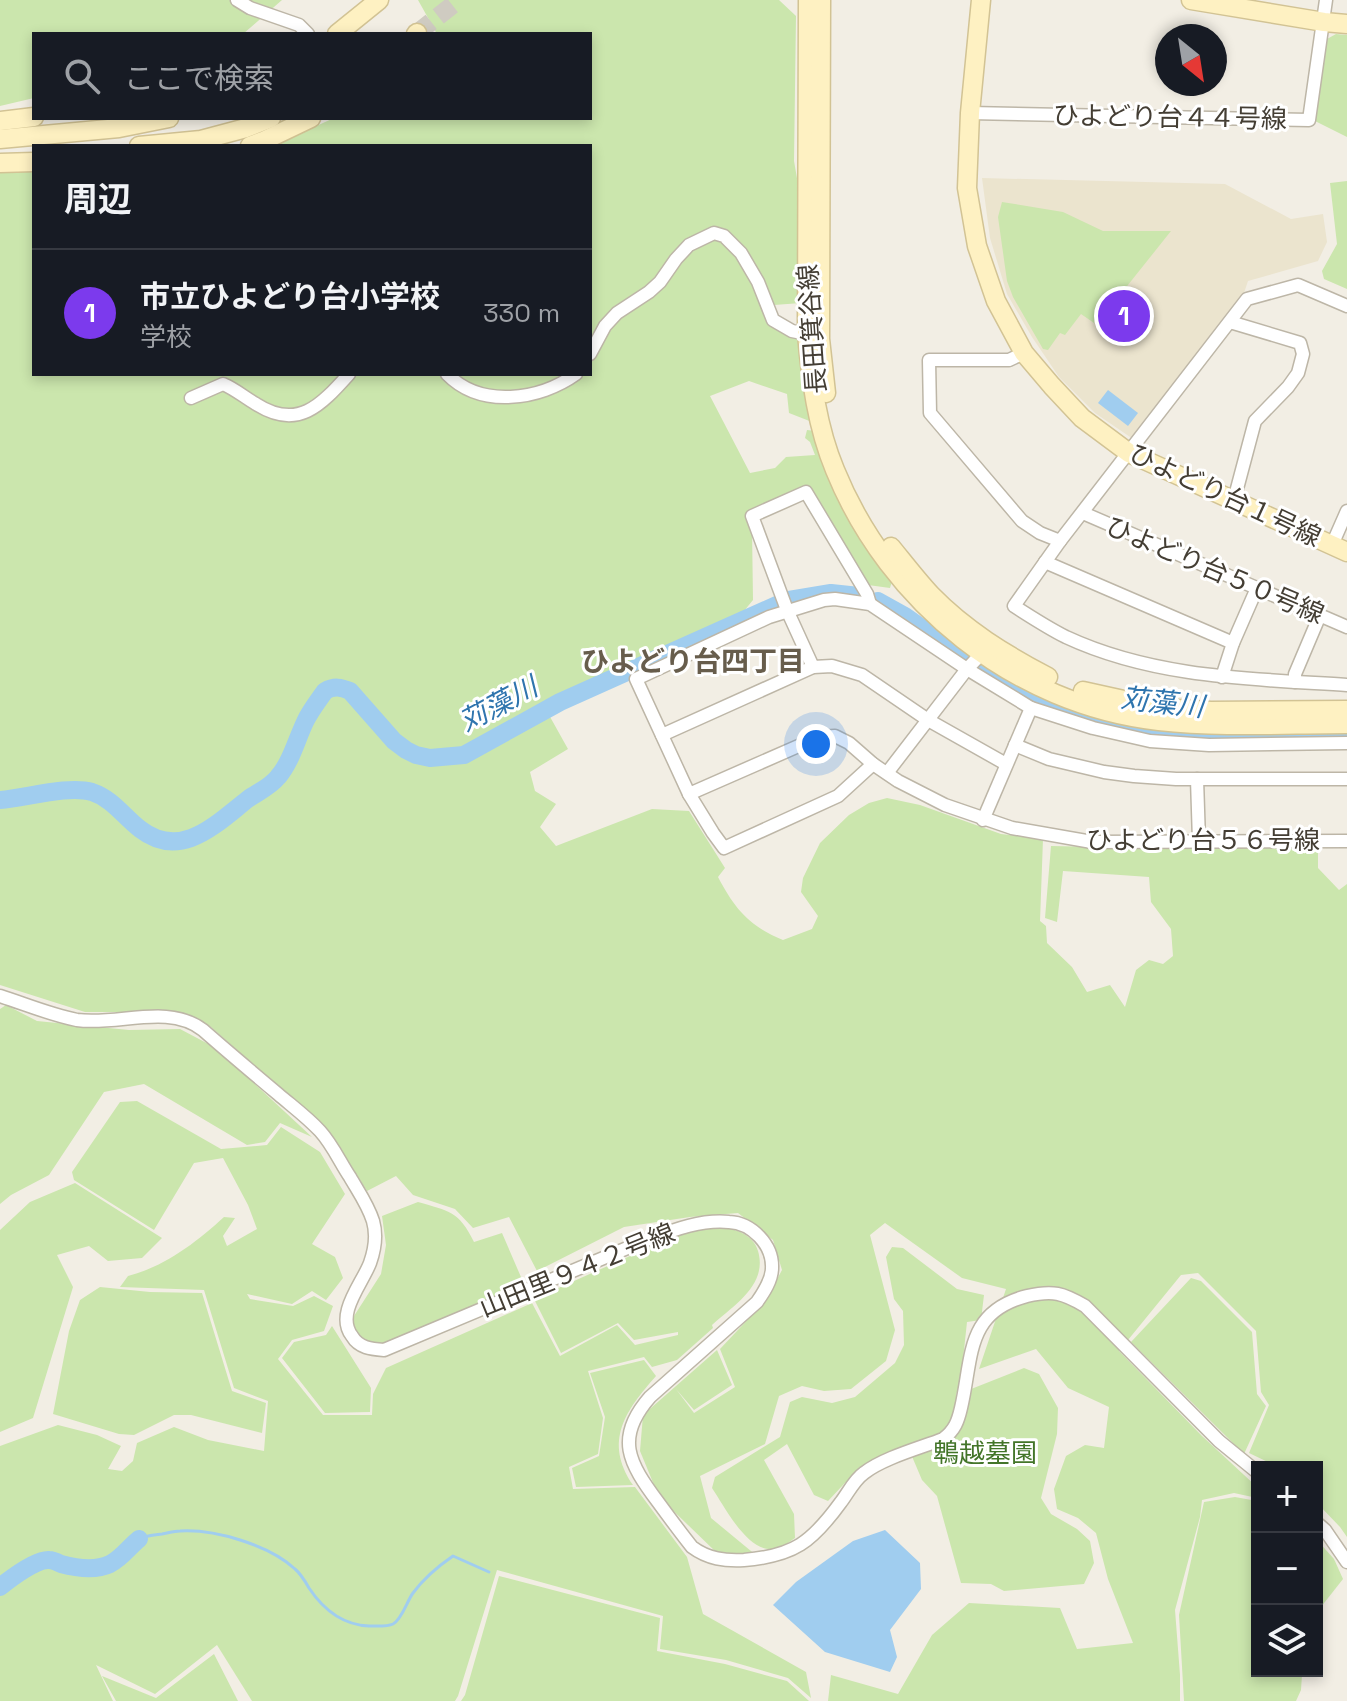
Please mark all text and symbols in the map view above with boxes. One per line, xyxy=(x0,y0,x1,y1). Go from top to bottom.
north arrow xyxy=(1155,24,1227,96)
search box xyxy=(32,32,592,120)
icon: search xyxy=(60,54,104,98)
text: ここで検索 xyxy=(124,59,274,98)
street label: ひよどり台４４号線 xyxy=(1053,98,1287,136)
text: 周辺 xyxy=(64,178,132,221)
street label: 長田箕谷線 xyxy=(791,263,833,395)
text: 市立ひよどり台小学校 xyxy=(140,277,440,316)
pin: 1 xyxy=(1098,286,1150,346)
text: 1 xyxy=(84,296,96,330)
text: 330 m xyxy=(483,296,560,330)
text: 学校 xyxy=(140,320,192,354)
street label: ひよどり台１号線 xyxy=(1124,436,1326,554)
street label: ひよどり台５０号線 xyxy=(1101,509,1329,631)
district label: ひよどり台四丁目 xyxy=(581,643,805,679)
water label: 苅藻川 xyxy=(452,667,546,740)
water label: 苅藻川 xyxy=(1118,680,1209,725)
your location xyxy=(796,724,836,764)
street label: ひよどり台５６号線 xyxy=(1086,823,1320,857)
street label: 山田里９４２号線 xyxy=(474,1215,680,1325)
park label: 鵯越墓園 xyxy=(933,1436,1037,1470)
map controls xyxy=(1251,1461,1323,1677)
button: + xyxy=(1251,1461,1323,1533)
button: − xyxy=(1251,1533,1323,1605)
button: layers xyxy=(1251,1605,1323,1677)

